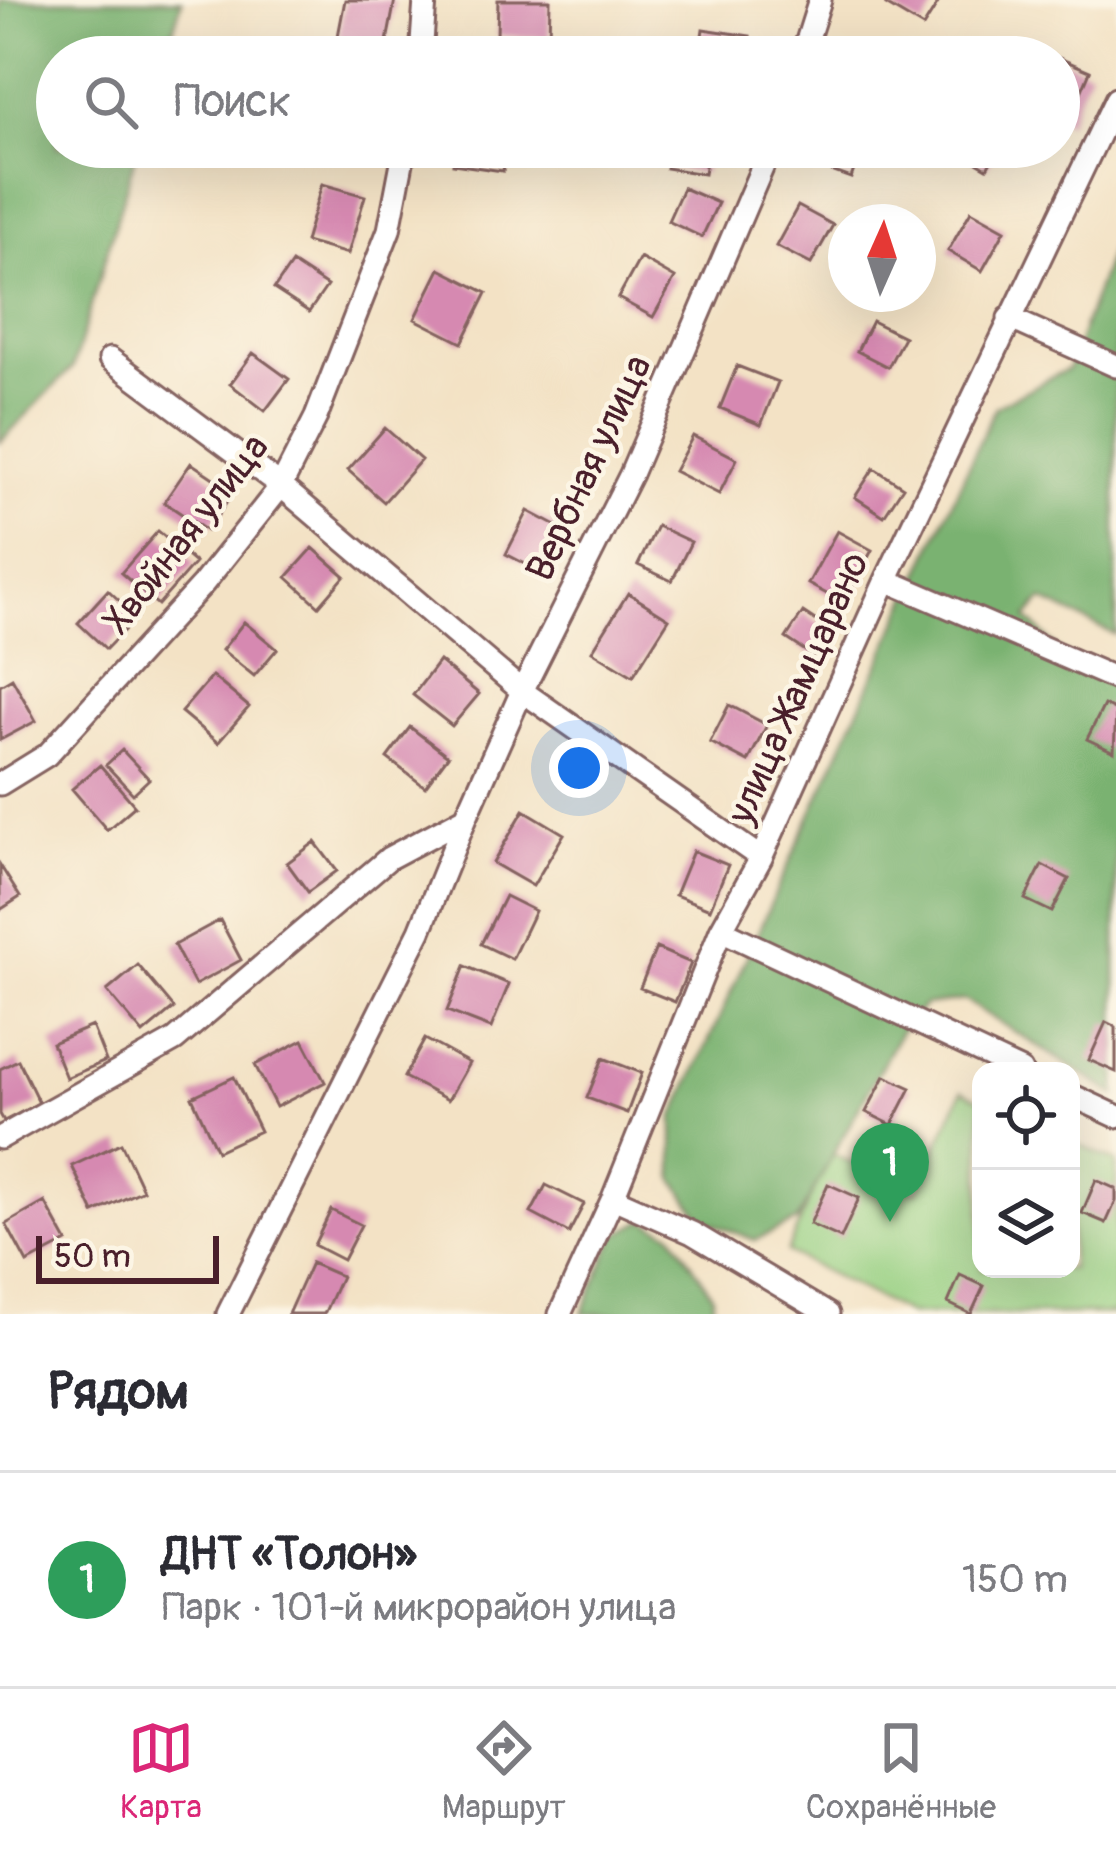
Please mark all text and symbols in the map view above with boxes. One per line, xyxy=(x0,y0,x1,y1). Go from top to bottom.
search box xyxy=(36,36,1080,168)
icon: search xyxy=(78,69,144,135)
text: Поиск xyxy=(174,74,291,130)
north arrow xyxy=(828,204,936,312)
street label: Вербная улица xyxy=(515,347,663,589)
street label: Хвойная улица xyxy=(92,424,280,644)
street label: улица Жамцарано xyxy=(716,544,880,832)
your location xyxy=(549,738,609,798)
map controls xyxy=(972,1062,1080,1278)
button: locate xyxy=(972,1062,1080,1170)
pin: 1 xyxy=(851,1123,929,1222)
button: layers xyxy=(972,1170,1080,1278)
scale bar xyxy=(36,1230,219,1283)
text: 50 m xyxy=(54,1236,131,1277)
text: Рядом xyxy=(48,1360,189,1424)
text: ДНТ «Толон» xyxy=(162,1527,417,1583)
text: 1 xyxy=(79,1555,95,1604)
text: 150 m xyxy=(962,1555,1068,1604)
text: Парк · 101-й микрорайон улица xyxy=(162,1583,676,1632)
tab: Карта xyxy=(120,1715,202,1828)
tab: Маршрут xyxy=(442,1715,566,1828)
tab: Сохранённые xyxy=(806,1715,996,1828)

